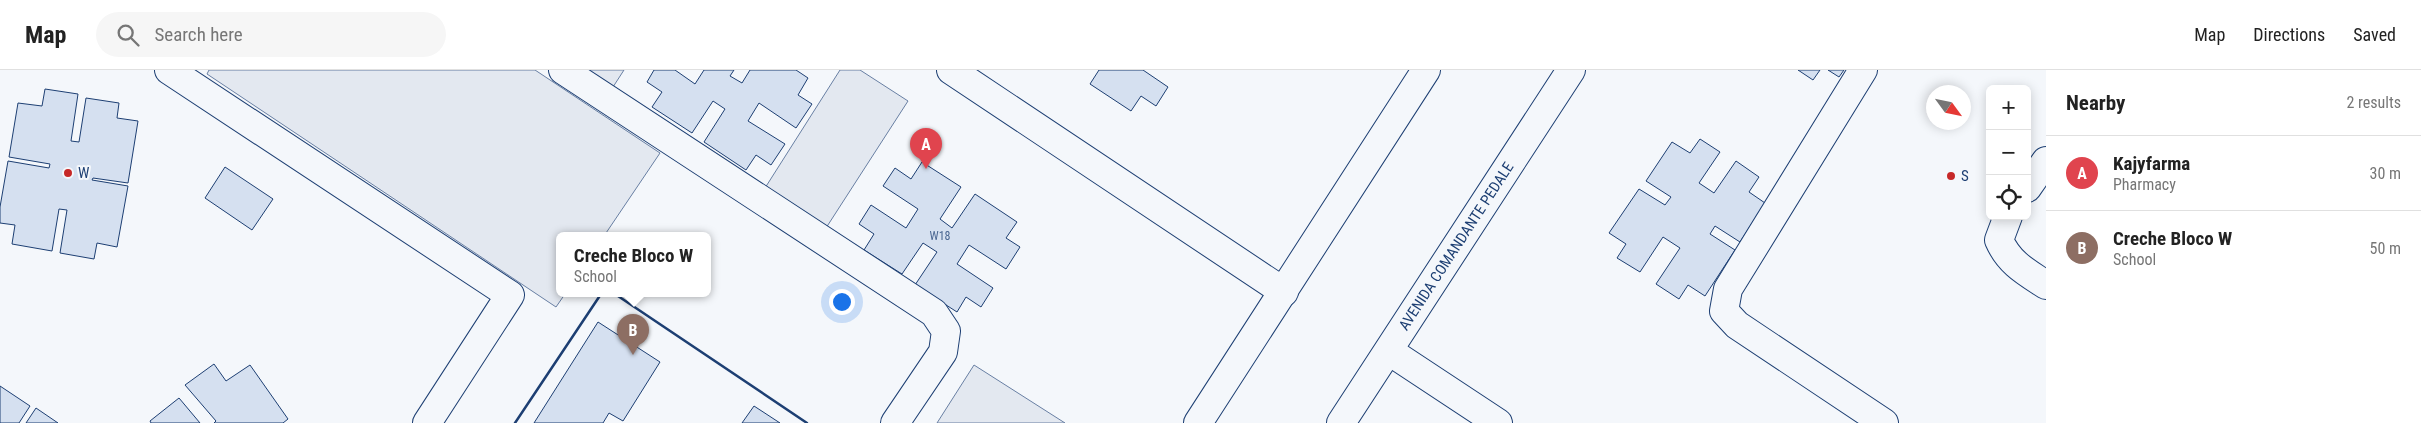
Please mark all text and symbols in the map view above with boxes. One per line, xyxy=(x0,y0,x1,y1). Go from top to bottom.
search box xyxy=(96,12,446,57)
text: Map xyxy=(25,21,66,49)
icon: search xyxy=(114,21,142,49)
text: Search here xyxy=(154,23,243,46)
text: Map xyxy=(2194,24,2225,45)
text: Directions xyxy=(2253,24,2325,45)
text: Saved xyxy=(2353,24,2396,45)
north arrow xyxy=(1926,85,1971,130)
map controls xyxy=(1986,85,2031,220)
button: + xyxy=(1986,85,2031,130)
text: Nearby xyxy=(2066,91,2125,115)
text: 2 results xyxy=(2346,93,2401,112)
pin: A xyxy=(910,128,942,169)
button: − xyxy=(1986,130,2031,175)
text: Kajyfarma xyxy=(2113,152,2190,175)
street label: AVENIDA COMANDANTE PEDALE xyxy=(1395,159,1517,334)
place label: W xyxy=(78,164,90,182)
text: A xyxy=(2077,164,2087,183)
text: 30 m xyxy=(2369,164,2401,183)
marker: W xyxy=(62,167,74,179)
place label: S xyxy=(1961,167,1969,185)
marker: S xyxy=(1945,170,1957,182)
button: locate xyxy=(1986,175,2031,220)
text: Pharmacy xyxy=(2113,175,2176,194)
text: Creche Bloco W xyxy=(2113,227,2232,250)
house number: W18 xyxy=(930,229,951,243)
popup xyxy=(556,232,711,297)
text: B xyxy=(2078,239,2086,258)
text: 50 m xyxy=(2369,239,2401,258)
text: Creche Bloco W xyxy=(574,244,693,267)
text: School xyxy=(2113,250,2156,269)
text: School xyxy=(574,267,617,286)
your location xyxy=(829,289,855,315)
pin: B xyxy=(617,314,649,355)

